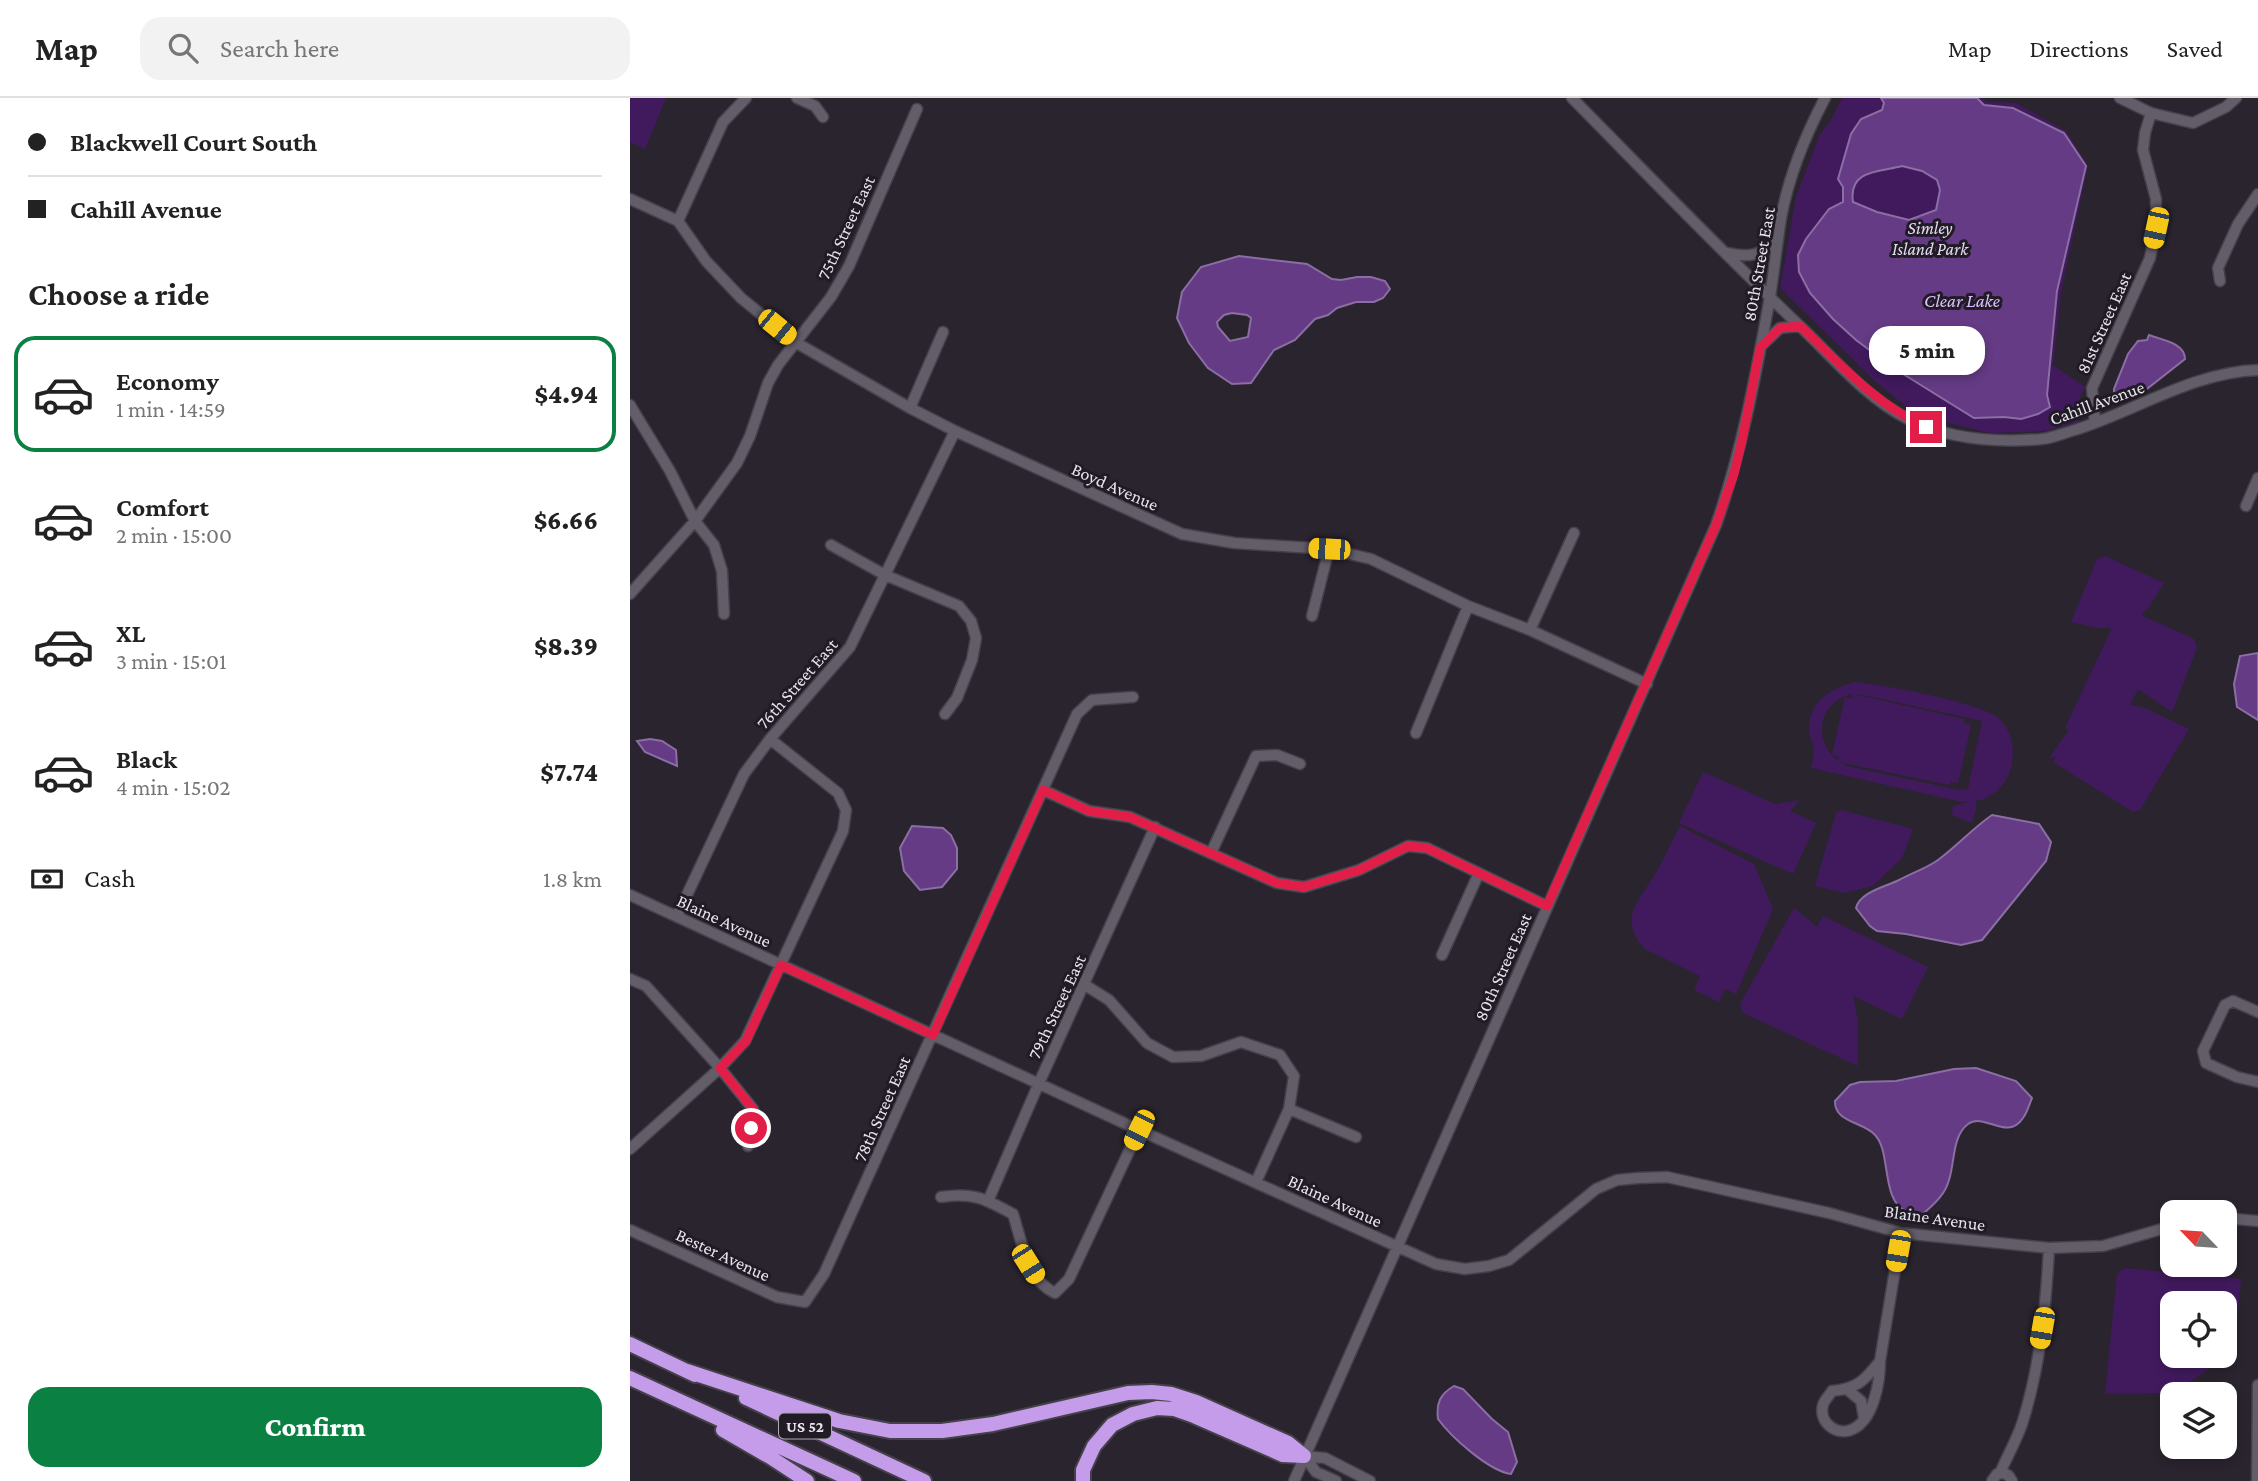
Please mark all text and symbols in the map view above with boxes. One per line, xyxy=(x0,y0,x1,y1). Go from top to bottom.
search box xyxy=(140,17,630,80)
icon: search xyxy=(164,29,202,67)
text: Map xyxy=(35,30,98,67)
text: Search here xyxy=(220,34,339,63)
text: Map xyxy=(1948,35,1992,62)
text: Directions xyxy=(2030,35,2129,62)
text: Saved xyxy=(2167,35,2223,62)
text: Blackwell Court South xyxy=(70,128,317,157)
street label: 75th Street East xyxy=(813,172,879,283)
text: Cahill Avenue xyxy=(70,195,222,224)
street label: 80th Street East xyxy=(1739,204,1779,323)
car xyxy=(2142,205,2171,251)
park label: Simley Island Park xyxy=(1892,218,1969,259)
street label: 81st Street East xyxy=(2073,268,2136,377)
text: Choose a ride xyxy=(28,276,209,312)
water label: Clear Lake xyxy=(1924,290,2000,311)
car xyxy=(755,306,800,348)
callout: 5 min xyxy=(1868,326,1984,374)
text: 5 min xyxy=(1899,337,1955,363)
icon: car xyxy=(32,363,95,426)
text: Economy xyxy=(116,367,219,396)
street label: Cahill Avenue xyxy=(2047,377,2147,429)
text: $4.94 xyxy=(535,380,598,409)
text: 1 min · 14:59 xyxy=(116,396,226,422)
route end xyxy=(1910,411,1942,443)
street label: Boyd Avenue xyxy=(1069,459,1162,515)
icon: car xyxy=(32,489,95,552)
text: Comfort xyxy=(116,493,209,522)
text: $6.66 xyxy=(534,506,598,535)
text: 2 min · 15:00 xyxy=(116,522,232,548)
car xyxy=(1308,537,1351,561)
icon: car xyxy=(32,615,95,678)
text: XL xyxy=(116,619,145,648)
text: $8.39 xyxy=(534,632,598,661)
street label: 76th Street East xyxy=(752,634,842,733)
text: 3 min · 15:01 xyxy=(116,648,227,674)
icon: car xyxy=(32,741,95,804)
text: Black xyxy=(116,745,177,774)
text: $7.74 xyxy=(540,758,598,787)
text: 4 min · 15:02 xyxy=(116,774,231,800)
icon: cash xyxy=(28,860,66,898)
text: Cash xyxy=(84,864,135,893)
text: 1.8 km xyxy=(543,866,602,892)
street label: Blaine Avenue xyxy=(674,890,774,952)
street label: 80th Street East xyxy=(1470,909,1536,1024)
street label: 79th Street East xyxy=(1024,951,1090,1062)
street label: 78th Street East xyxy=(850,1052,915,1165)
car xyxy=(1121,1107,1158,1153)
route start xyxy=(735,1112,767,1144)
street label: Blaine Avenue xyxy=(1285,1170,1385,1232)
north arrow xyxy=(2160,1200,2236,1278)
map controls xyxy=(2160,1200,2237,1459)
street label: Blaine Avenue xyxy=(1883,1201,1987,1235)
street label: Bester Avenue xyxy=(673,1225,773,1286)
car xyxy=(1885,1228,1912,1274)
car xyxy=(1008,1241,1049,1287)
button: locate xyxy=(2160,1291,2237,1368)
car xyxy=(2029,1305,2056,1351)
button: layers xyxy=(2160,1382,2237,1459)
button: Confirm xyxy=(28,1387,602,1467)
road number: US 52 xyxy=(779,1414,831,1438)

